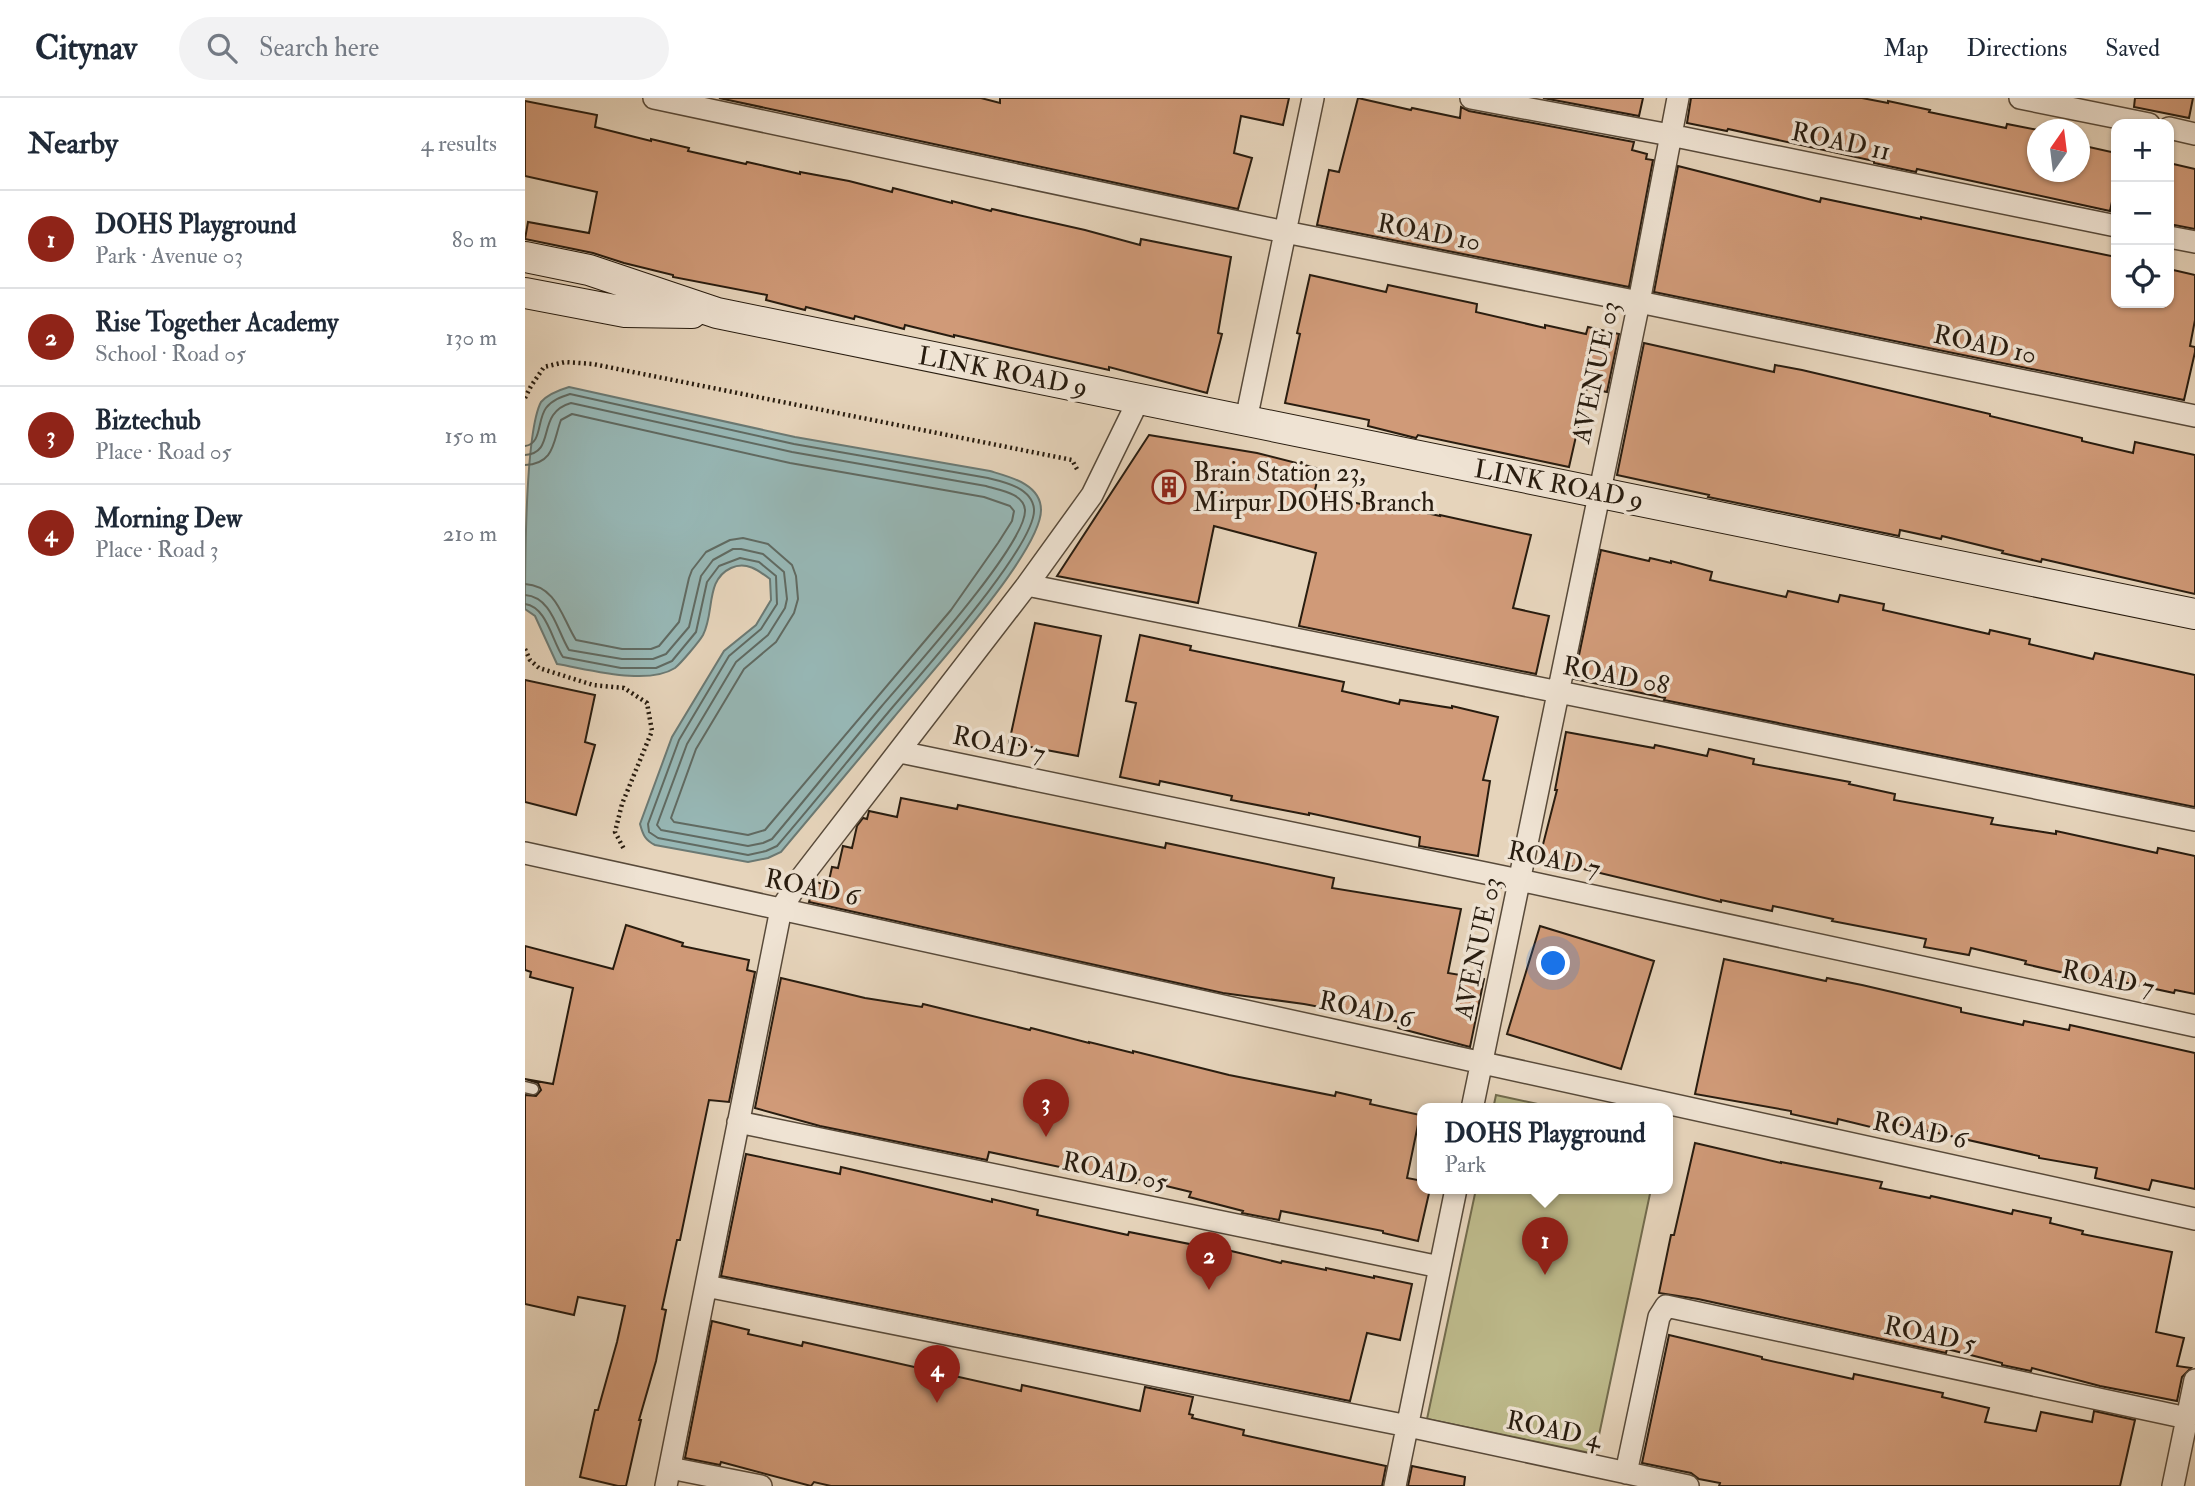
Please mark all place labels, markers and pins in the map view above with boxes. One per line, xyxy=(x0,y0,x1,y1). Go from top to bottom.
place label: Brain Station 23, Mirpur DOHS Branch xyxy=(1193,457,1435,520)
building icon: Brain Station 23, Mirpur DOHS Branch xyxy=(1150,468,1188,506)
pin: 3 xyxy=(1023,1079,1069,1137)
pin: 1 xyxy=(1522,1217,1568,1275)
pin: 2 xyxy=(1186,1232,1232,1290)
pin: 4 xyxy=(914,1345,960,1403)

